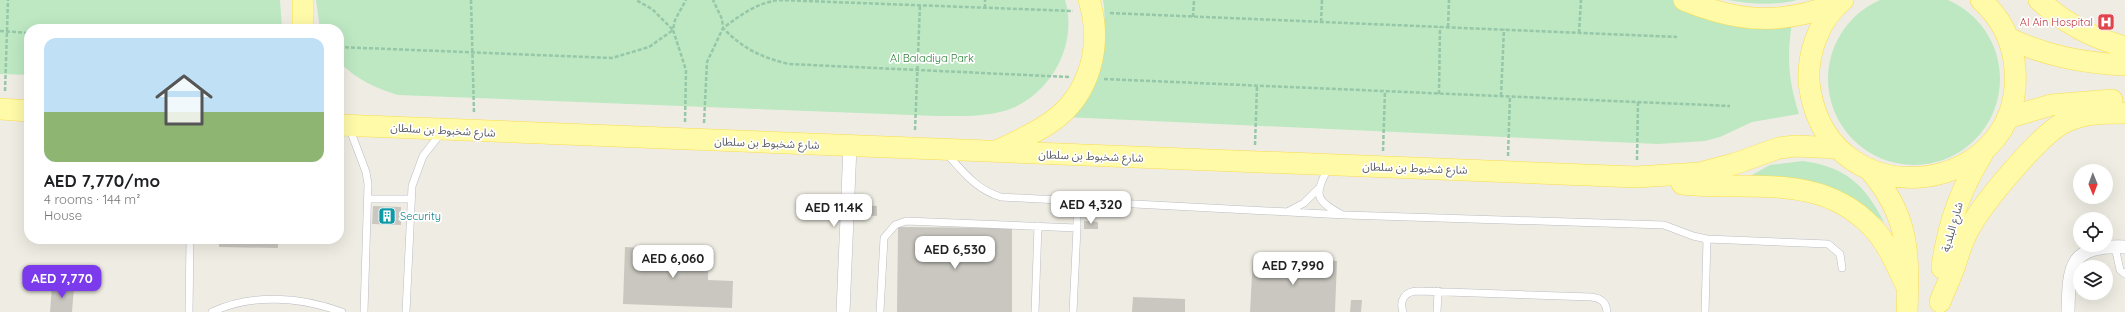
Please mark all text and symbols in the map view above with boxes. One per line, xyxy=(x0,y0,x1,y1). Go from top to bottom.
hospital icon: Al Ain Hospital xyxy=(2096,12,2116,32)
place label: Al Ain Hospital xyxy=(2020,15,2093,29)
park label: Al Baladiya Park xyxy=(890,51,974,65)
icon: home xyxy=(148,64,220,136)
street label: شارع شخبوط بن سلطان xyxy=(390,120,496,141)
street label: شارع شخبوط بن سلطان xyxy=(714,134,820,153)
street label: شارع شخبوط بن سلطان xyxy=(1038,147,1144,166)
street label: شارع شخبوط بن سلطان xyxy=(1362,159,1468,178)
north arrow xyxy=(2073,164,2113,204)
map controls xyxy=(2073,164,2113,300)
text: AED 7,770/mo xyxy=(44,170,160,191)
text: 4 rooms · 144 m² xyxy=(44,191,140,207)
pin: AED 4,320 xyxy=(1045,191,1137,225)
pin: AED 11.4K xyxy=(788,194,880,228)
text: AED 4,320 xyxy=(1060,196,1122,212)
text: AED 11.4K xyxy=(805,199,863,215)
street label: شارع البلدية xyxy=(1938,200,1967,254)
building icon: Security xyxy=(377,206,397,226)
text: House xyxy=(44,207,82,223)
place label: Security xyxy=(400,209,441,223)
button: locate xyxy=(2073,212,2113,252)
pin: AED 6,530 xyxy=(909,236,1001,270)
text: AED 6,530 xyxy=(924,241,986,257)
pin: AED 6,060 xyxy=(627,245,719,279)
text: AED 6,060 xyxy=(642,250,704,266)
pin: AED 7,990 xyxy=(1247,252,1339,286)
text: AED 7,990 xyxy=(1262,257,1324,273)
button: layers xyxy=(2073,260,2113,300)
pin: AED 7,770 xyxy=(16,265,108,299)
text: AED 7,770 xyxy=(31,270,93,286)

